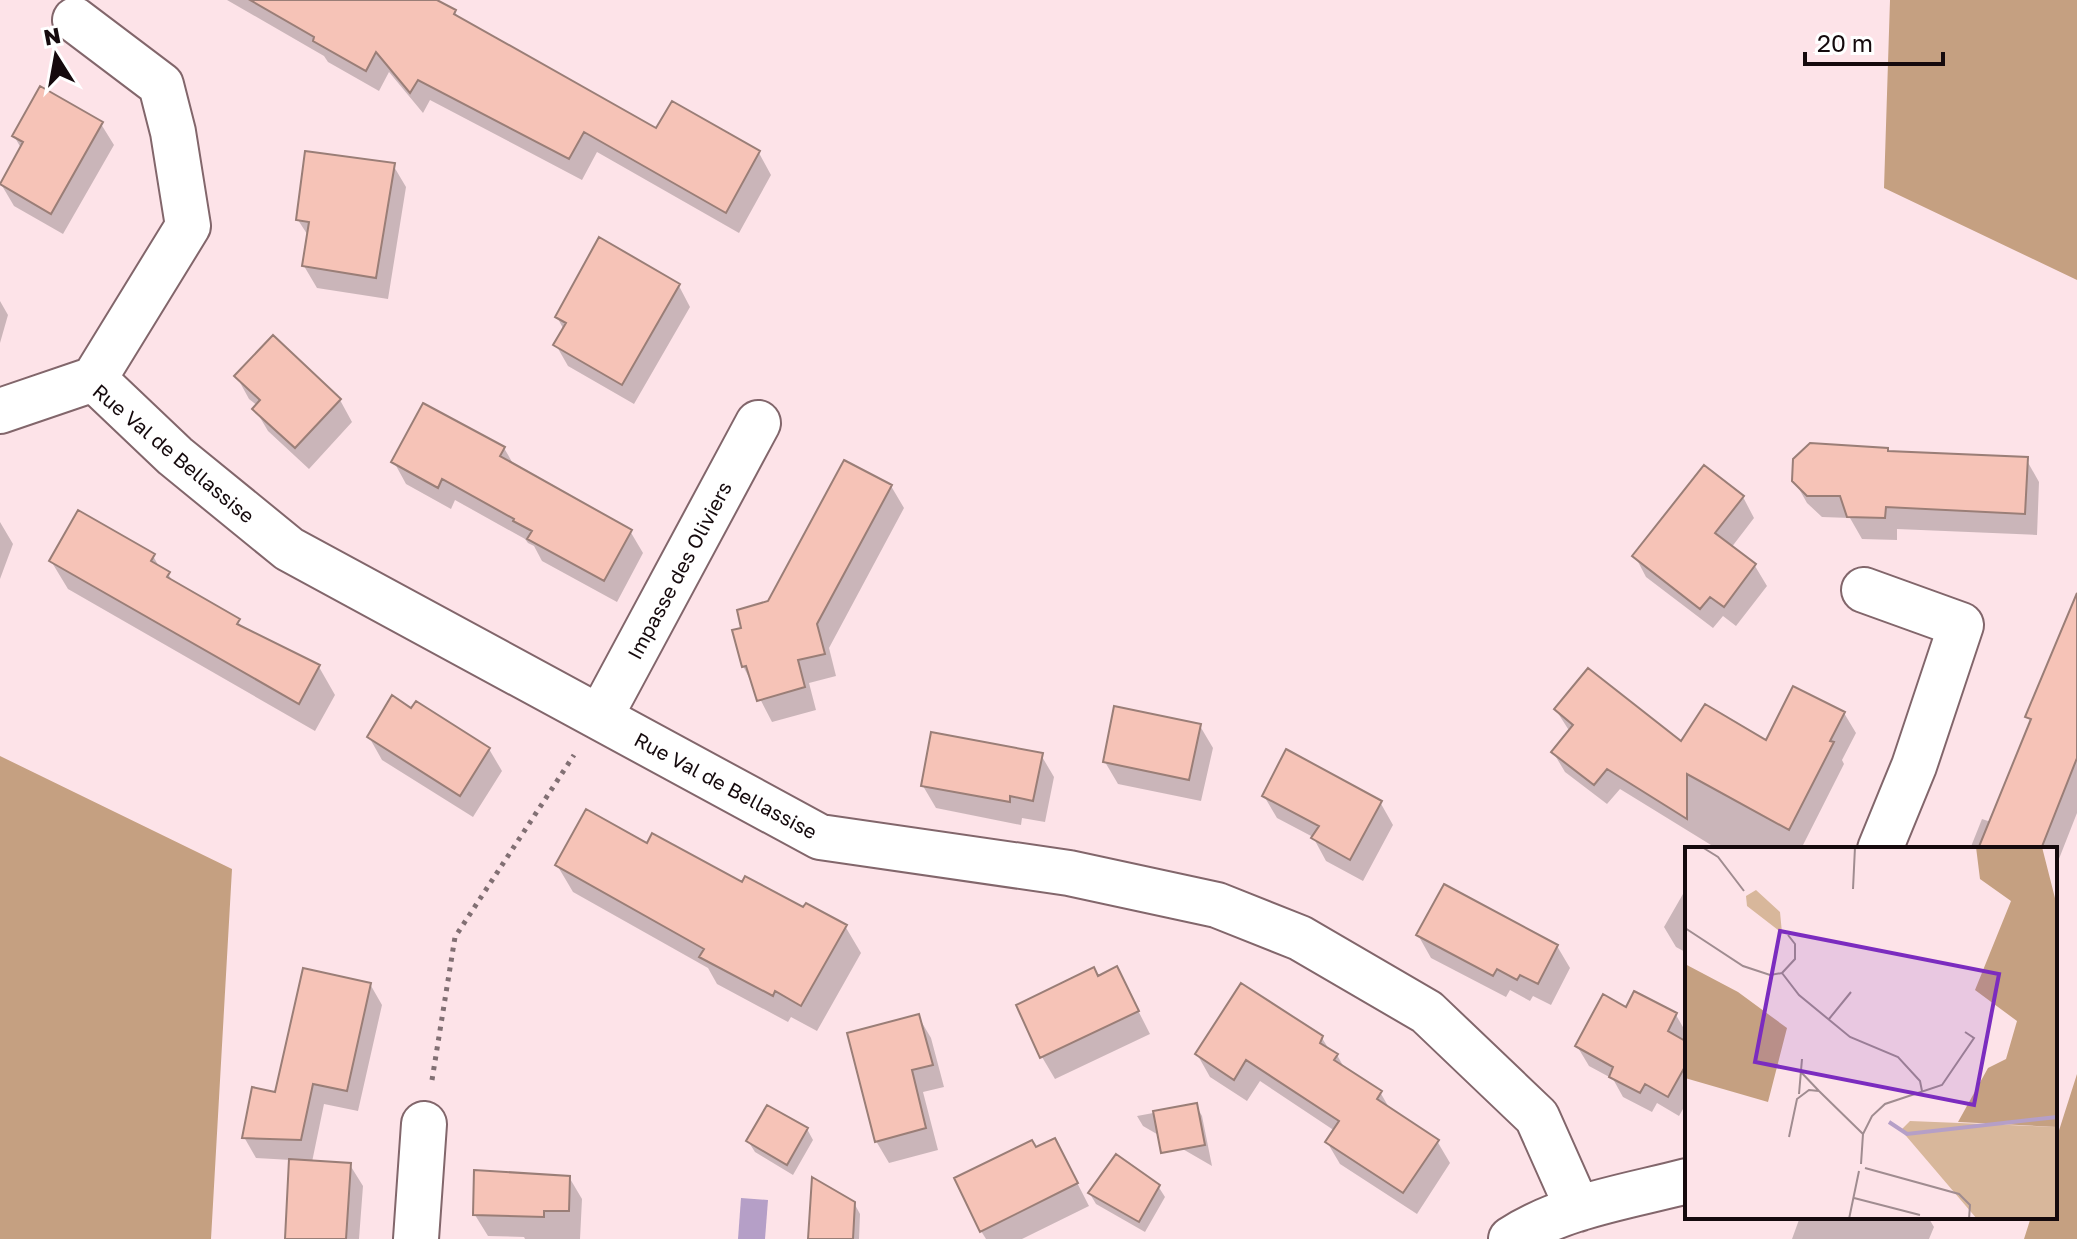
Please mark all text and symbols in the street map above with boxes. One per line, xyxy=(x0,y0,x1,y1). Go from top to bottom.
north arrow xyxy=(16,16,96,96)
scale bar xyxy=(1805,16,1943,66)
text: N xyxy=(41,21,63,51)
text: 20 m xyxy=(1817,28,1873,57)
street label: Rue Val de Bellassise xyxy=(88,378,260,528)
street label: Impasse des Oliviers xyxy=(622,477,736,663)
street label: Rue Val de Bellassise xyxy=(630,727,822,843)
inset map xyxy=(1685,847,2057,1219)

